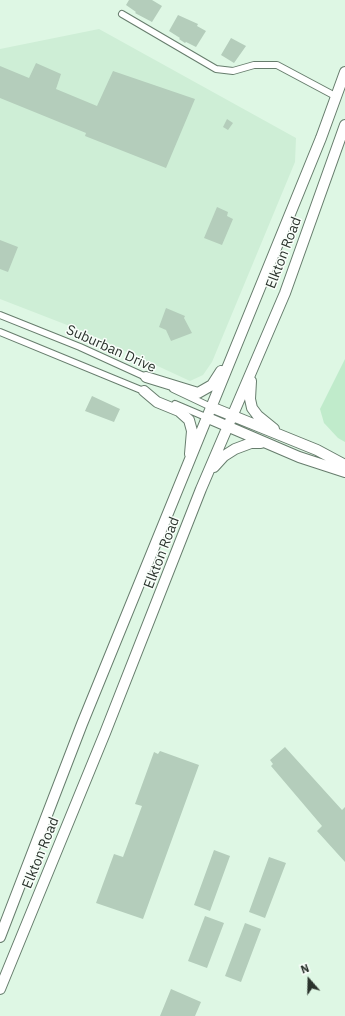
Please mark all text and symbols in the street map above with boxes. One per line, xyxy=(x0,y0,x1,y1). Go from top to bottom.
street label: Elkton Road xyxy=(263,215,305,291)
street label: Suburban Drive xyxy=(63,322,159,376)
street label: Elkton Road xyxy=(141,515,183,591)
street label: Elkton Road xyxy=(19,815,63,891)
north arrow xyxy=(289,960,329,1000)
text: N xyxy=(299,961,311,977)

